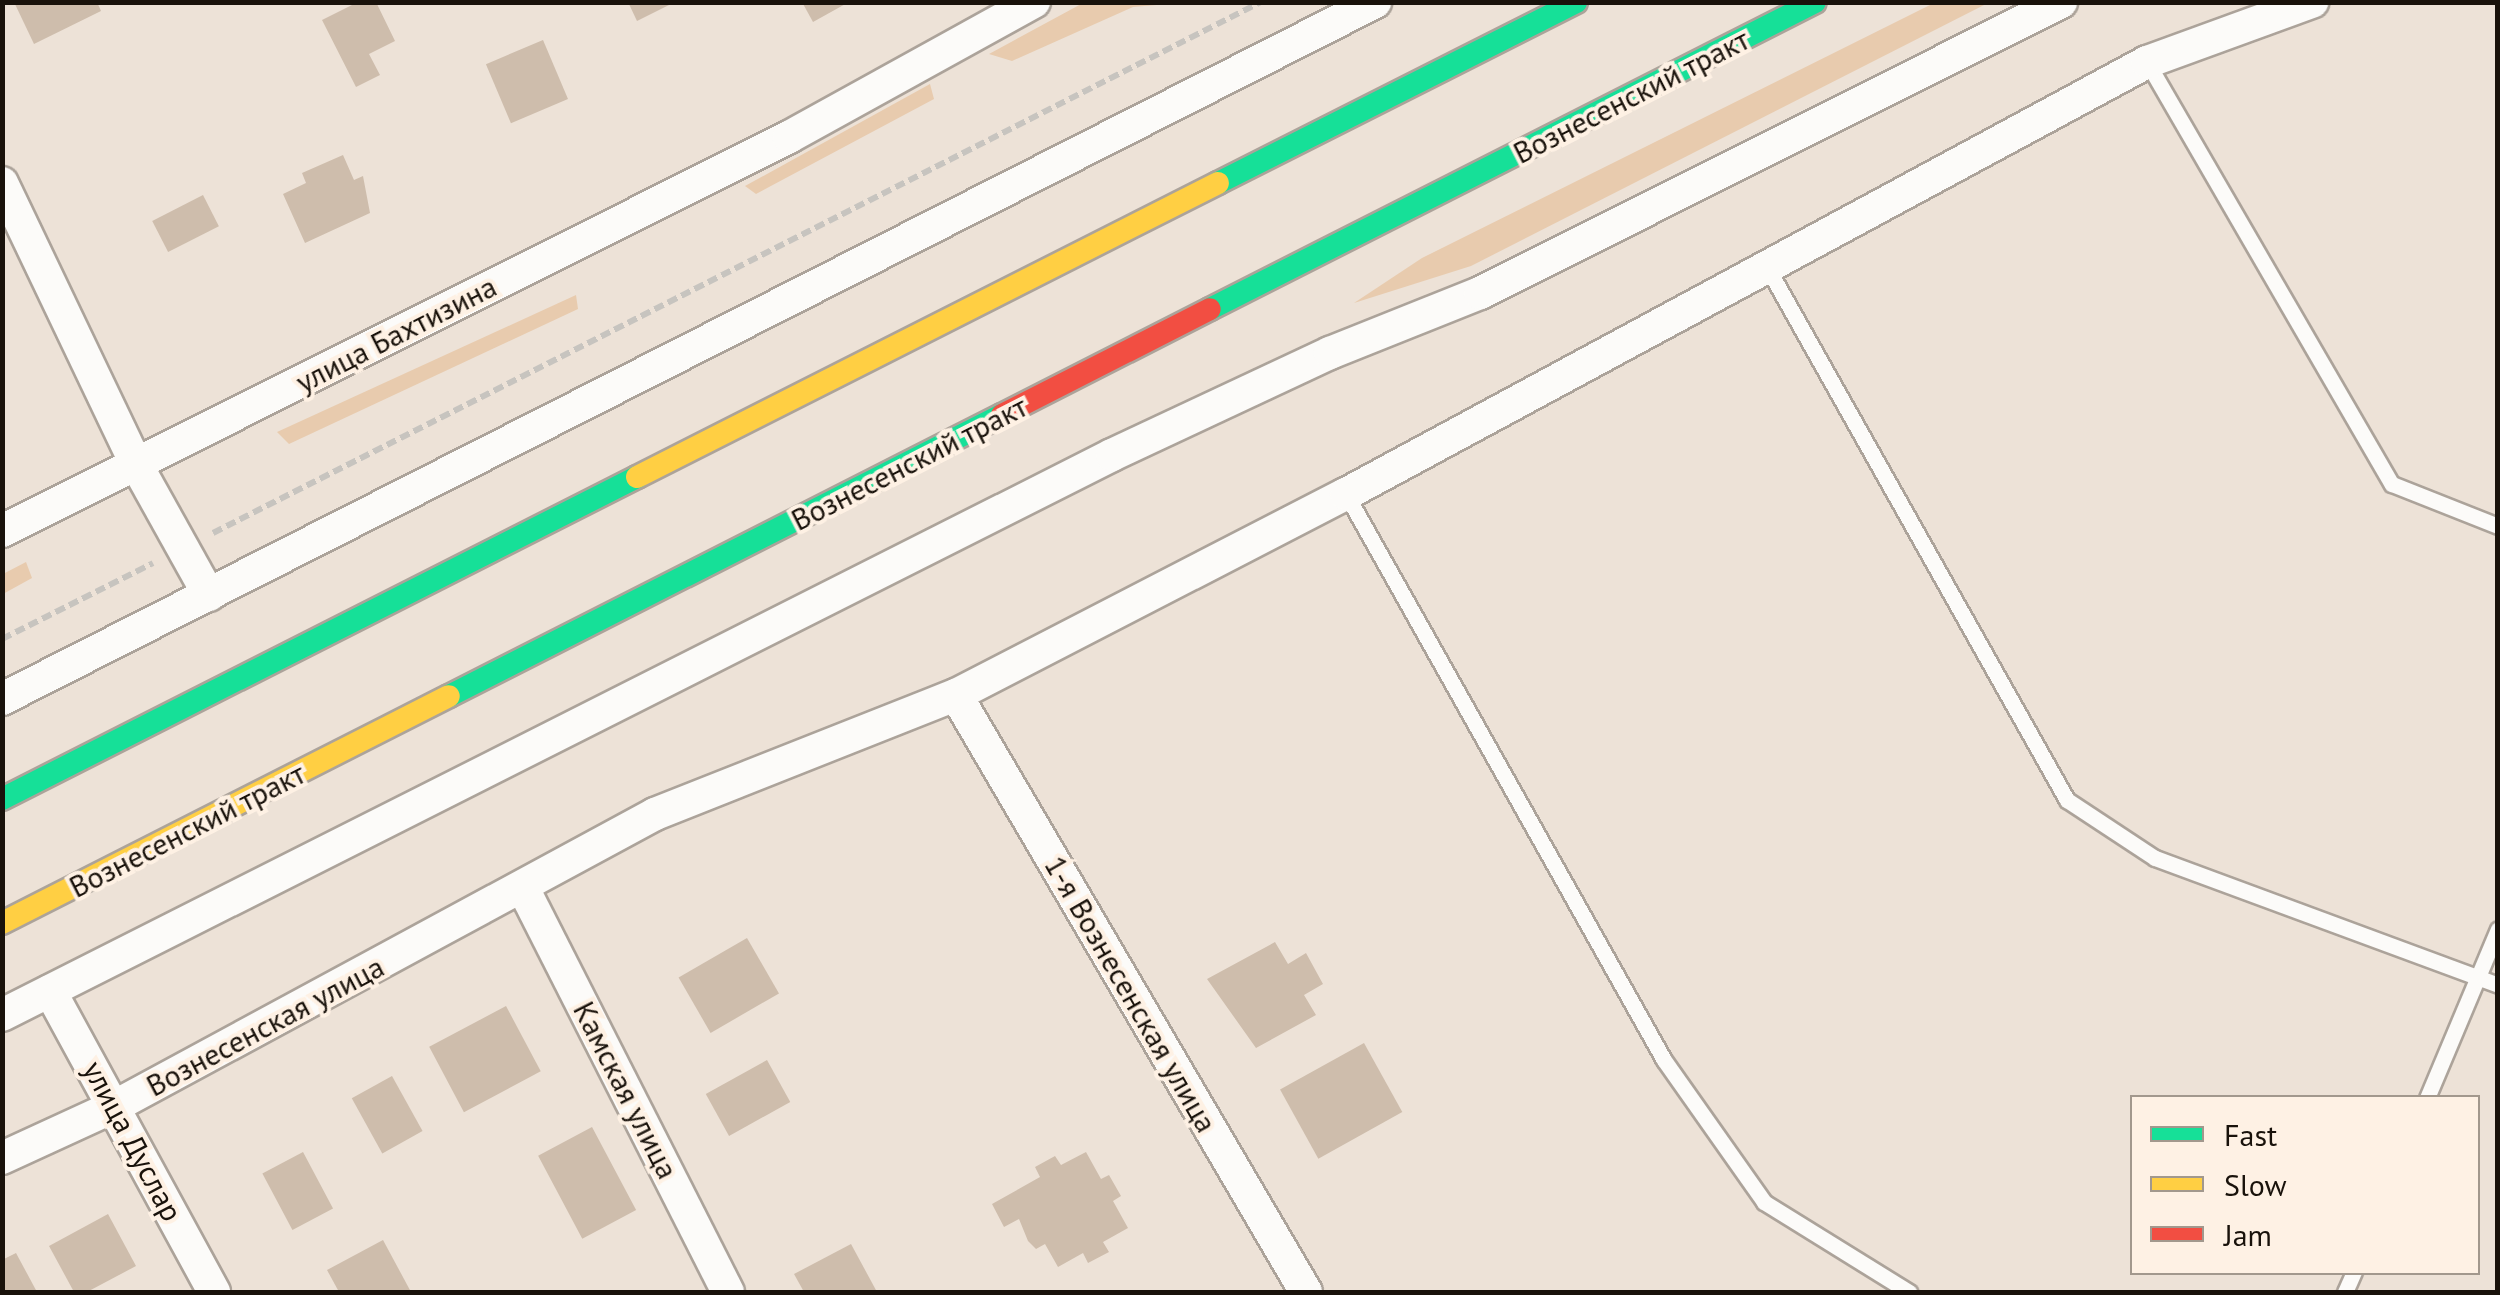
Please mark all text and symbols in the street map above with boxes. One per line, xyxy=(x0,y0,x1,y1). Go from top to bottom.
street label: Вознесенский тракт xyxy=(1507,21,1755,171)
street label: улица Бахтизина xyxy=(290,268,502,400)
street label: Вознесенский тракт xyxy=(785,388,1033,538)
street label: Вознесенский тракт xyxy=(63,755,311,905)
street label: 1-я Вознесенская улица xyxy=(1037,849,1225,1139)
street label: Вознесенская улица xyxy=(140,948,390,1104)
street label: Камская улица xyxy=(566,995,686,1185)
street label: улица Дуслар xyxy=(76,1054,190,1228)
legend xyxy=(2130,1095,2480,1275)
text: Fast xyxy=(2224,1115,2277,1154)
text: Slow xyxy=(2224,1165,2287,1204)
text: Jam xyxy=(2224,1215,2272,1254)

